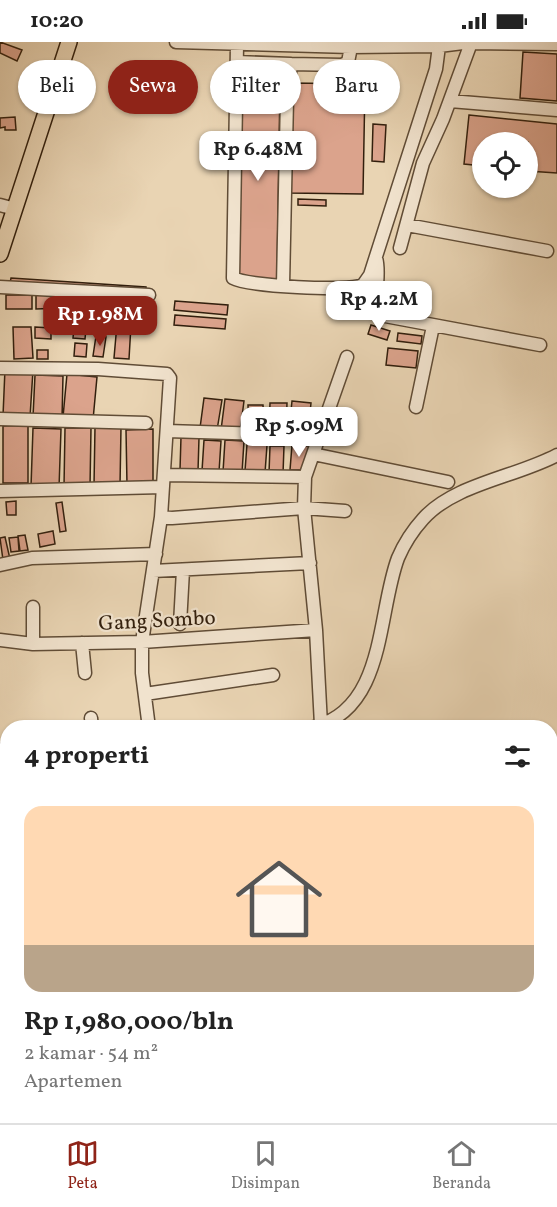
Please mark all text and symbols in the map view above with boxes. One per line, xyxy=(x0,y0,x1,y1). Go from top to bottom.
text: 10:20 xyxy=(30,6,84,37)
chip: Beli xyxy=(18,60,96,114)
chip: Sewa xyxy=(108,60,198,114)
chip: Filter xyxy=(210,60,301,114)
chip: Baru xyxy=(313,60,400,114)
pin: Rp 6.48M xyxy=(196,131,320,182)
map controls xyxy=(472,132,538,198)
button: locate xyxy=(472,132,538,198)
text: Rp 6.48M xyxy=(213,136,303,164)
pin: Rp 4.2M xyxy=(324,281,434,332)
text: Rp 4.2M xyxy=(340,286,418,314)
pin: Rp 1.98M xyxy=(38,296,162,347)
text: Rp 1.98M xyxy=(57,301,143,329)
pin: Rp 5.09M xyxy=(237,407,361,458)
text: Rp 5.09M xyxy=(255,412,343,440)
street label: Gang Sombo xyxy=(98,604,216,639)
text: 4 properti xyxy=(24,738,149,774)
icon: filters xyxy=(501,740,534,773)
icon: home xyxy=(225,845,333,953)
text: Rp 1,980,000/bln xyxy=(24,1004,234,1040)
text: 2 kamar · 54 m² xyxy=(24,1040,158,1068)
text: Apartemen xyxy=(24,1068,123,1096)
tab: Peta xyxy=(66,1137,99,1195)
tab: Disimpan xyxy=(231,1137,300,1195)
tab: Beranda xyxy=(432,1137,491,1195)

